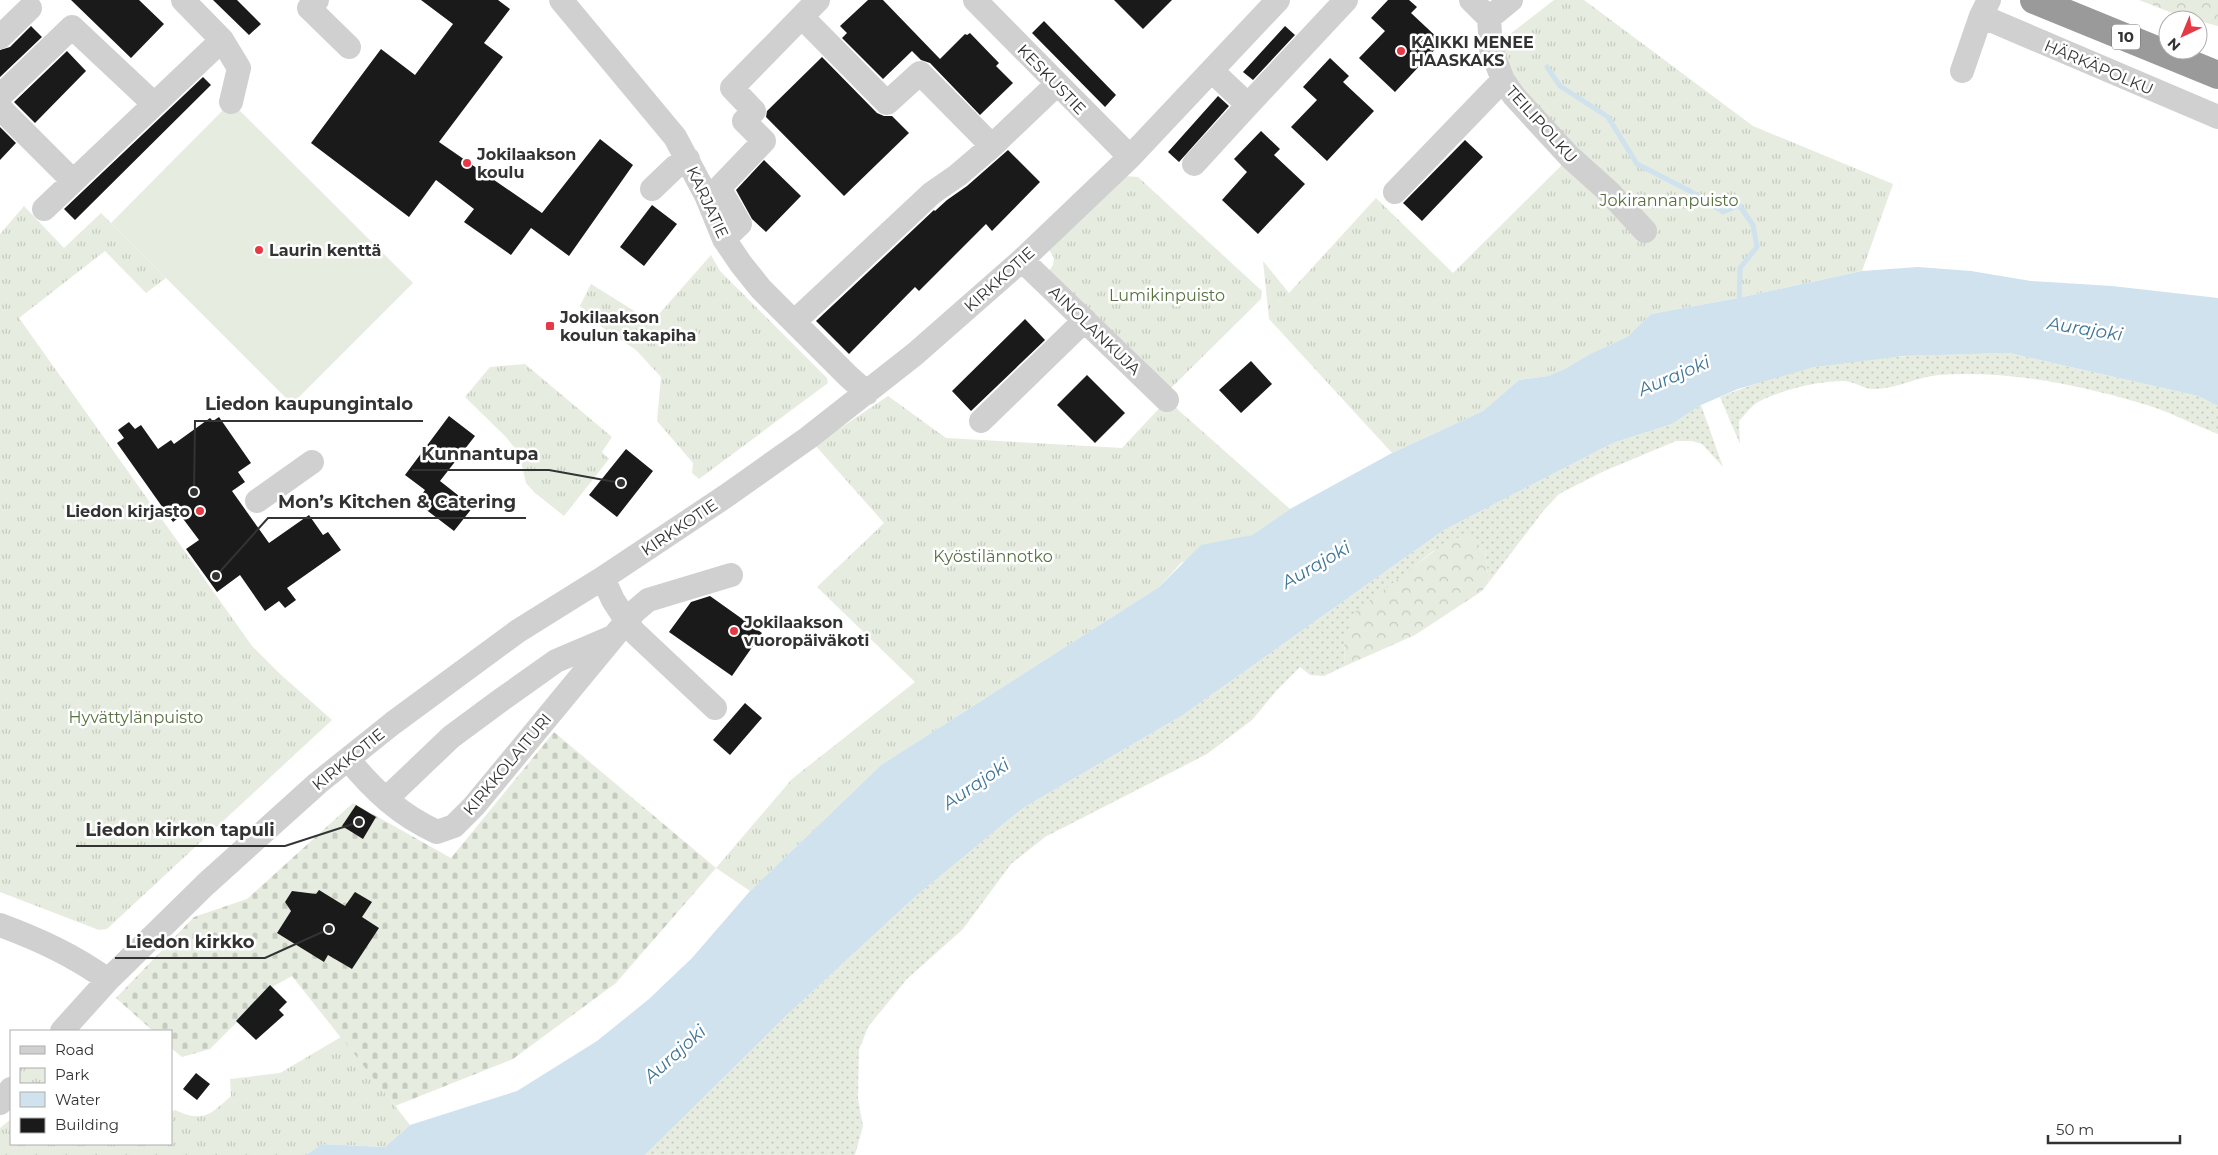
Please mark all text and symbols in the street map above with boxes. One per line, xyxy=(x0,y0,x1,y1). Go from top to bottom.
north arrow xyxy=(2158,10,2208,60)
road number: 10 xyxy=(2112,24,2140,50)
place label: KAIKKI MENEE HAASKAKS xyxy=(1411,33,1534,70)
text: N xyxy=(2164,34,2184,55)
street label: HÄRKÄPOLKU xyxy=(2041,35,2157,99)
street label: KESKUSTIE xyxy=(1013,40,1090,118)
marker: KAIKKI MENEE HAASKAKS xyxy=(1395,45,1407,57)
street label: TEILIPOLKU xyxy=(1502,82,1581,167)
place label: Jokilaakson koulu xyxy=(476,145,576,182)
marker: Jokilaakson koulu xyxy=(461,157,473,169)
street label: KARJATIE xyxy=(683,163,732,241)
park label: Jokirannanpuisto xyxy=(1599,191,1738,210)
place label: Laurin kenttä xyxy=(269,241,381,260)
street label: KIRKKOTIE xyxy=(960,243,1038,316)
marker: Laurin kenttä xyxy=(253,244,265,256)
street label: AINOLANKUJA xyxy=(1045,282,1145,379)
park label: Lumikinpuisto xyxy=(1109,286,1225,305)
place label: Jokilaakson koulun takapiha xyxy=(559,308,697,345)
water label: Aurajoki xyxy=(2045,312,2124,346)
marker: Jokilaakson koulun takapiha xyxy=(544,320,556,332)
water label: Aurajoki xyxy=(1634,351,1713,401)
callout: Liedon kaupungintalo xyxy=(195,388,423,421)
text: Liedon kaupungintalo xyxy=(205,393,413,415)
callout: Kunnantupa xyxy=(412,437,549,470)
text: Kunnantupa xyxy=(421,443,539,465)
callout: Mon’s Kitchen & Catering xyxy=(268,485,526,518)
text: Mon’s Kitchen & Catering xyxy=(278,491,516,513)
street label: KIRKKOTIE xyxy=(638,495,721,560)
place label: Liedon kirjasto xyxy=(66,502,190,521)
marker: Liedon kirjasto xyxy=(194,505,206,517)
water label: Aurajoki xyxy=(1277,536,1354,594)
park label: Kyöstilännotko xyxy=(933,547,1053,566)
place label: Jokilaakson vuoropäiväkoti xyxy=(743,613,869,650)
marker: Jokilaakson vuoropäiväkoti xyxy=(728,625,740,637)
park label: Hyvättylänpuisto xyxy=(69,708,203,727)
street label: KIRKKOLAITURI xyxy=(459,710,556,819)
street label: KIRKKOTIE xyxy=(308,724,388,794)
water label: Aurajoki xyxy=(938,754,1014,815)
callout: Liedon kirkon tapuli xyxy=(76,813,285,846)
text: Liedon kirkon tapuli xyxy=(85,819,275,841)
callout: Liedon kirkko xyxy=(115,925,265,958)
text: Liedon kirkko xyxy=(125,931,255,953)
water label: Aurajoki xyxy=(639,1020,711,1088)
legend xyxy=(10,1030,172,1145)
text: Road xyxy=(55,1040,94,1059)
text: Park xyxy=(55,1065,89,1084)
text: Water xyxy=(55,1090,101,1109)
scale bar xyxy=(2048,1112,2180,1144)
text: Building xyxy=(55,1115,119,1134)
text: 50 m xyxy=(2056,1120,2094,1139)

